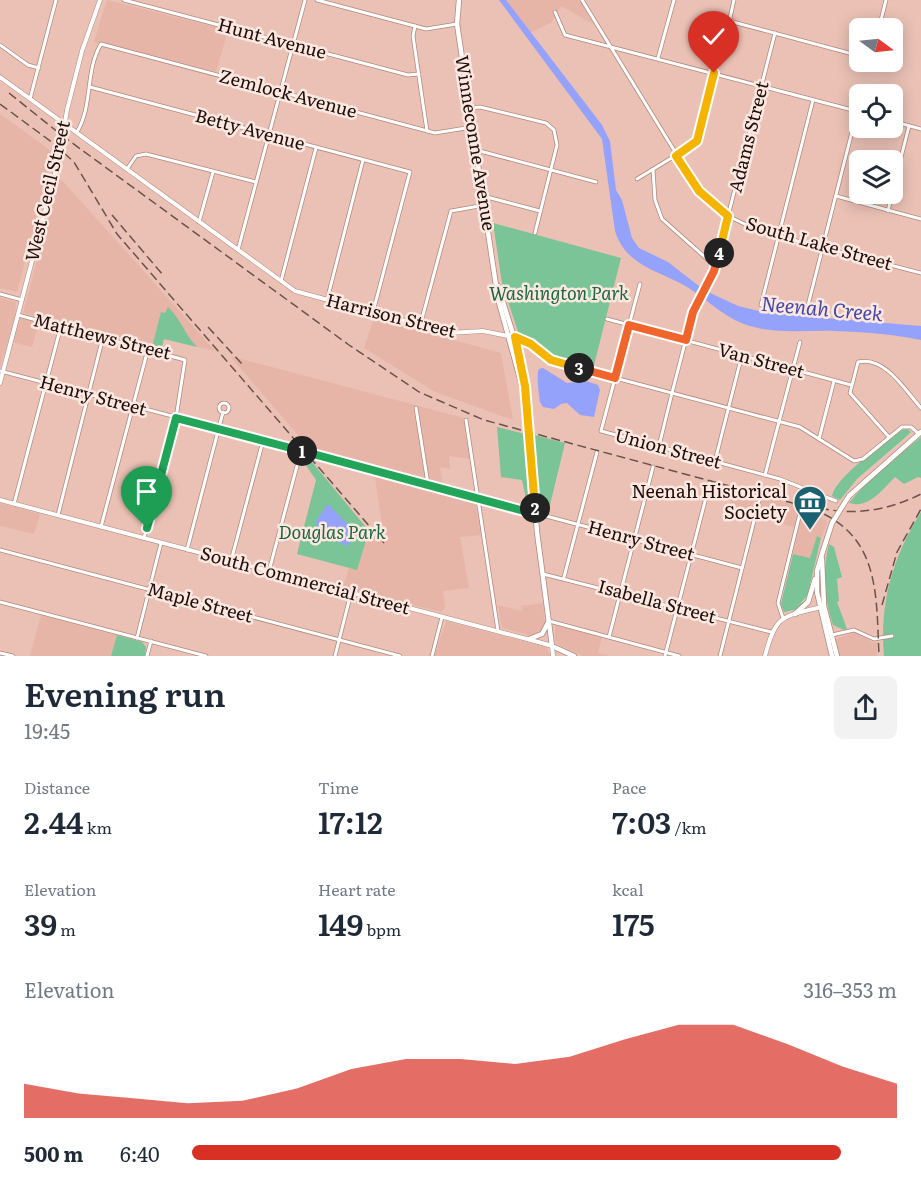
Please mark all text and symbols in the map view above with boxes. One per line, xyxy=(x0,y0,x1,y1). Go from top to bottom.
street label: Hunt Avenue xyxy=(215,10,330,65)
pin xyxy=(688,11,739,73)
north arrow xyxy=(849,18,903,72)
map controls xyxy=(849,18,903,204)
icon: check xyxy=(697,20,730,53)
street label: Winneconne Avenue xyxy=(449,53,504,232)
street label: Zemlock Avenue xyxy=(217,61,360,124)
street label: Adams Street xyxy=(721,77,775,195)
button: locate xyxy=(849,84,903,138)
street label: Betty Avenue xyxy=(193,101,308,156)
street label: West Cecil Street xyxy=(17,117,76,264)
button: layers xyxy=(849,150,903,204)
street label: South Lake Street xyxy=(743,209,897,277)
pin: 4 xyxy=(704,238,734,268)
text: 4 xyxy=(714,241,724,265)
park label: Washington Park xyxy=(489,279,629,306)
street label: Harrison Street xyxy=(323,285,460,344)
water label: Neenah Creek xyxy=(760,287,884,327)
street label: Matthews Street xyxy=(31,305,175,366)
street label: Van Street xyxy=(715,335,808,384)
pin: 3 xyxy=(564,353,594,383)
text: 3 xyxy=(575,356,583,380)
street label: Henry Street xyxy=(37,367,151,422)
street label: Union Street xyxy=(612,420,725,475)
pin: 1 xyxy=(287,436,317,466)
text: 1 xyxy=(299,439,305,463)
pin xyxy=(121,466,172,528)
icon: arrive xyxy=(130,475,163,508)
place label: Neenah Historical Society xyxy=(631,477,788,525)
museum icon: Neenah Historical Society xyxy=(792,484,828,531)
pin: 2 xyxy=(520,493,550,523)
text: 2 xyxy=(531,496,539,520)
street label: Henry Street xyxy=(585,512,699,567)
park label: Douglas Park xyxy=(278,518,386,545)
street label: South Commercial Street xyxy=(198,539,414,621)
street label: Isabella Street xyxy=(595,572,720,630)
street label: Maple Street xyxy=(145,574,257,629)
text: Evening run xyxy=(24,668,226,717)
button: share xyxy=(834,676,897,739)
text: 19:45 xyxy=(24,715,70,745)
text: Distance xyxy=(24,775,90,799)
text: Time xyxy=(318,775,359,799)
text: Pace xyxy=(612,775,646,799)
text: 2.44 xyxy=(24,799,84,843)
text: 17:12 xyxy=(318,799,383,843)
text: 7:03 xyxy=(612,799,671,843)
text: km xyxy=(84,815,112,839)
text: /km xyxy=(671,815,707,839)
text: Elevation xyxy=(24,877,96,901)
text: Heart rate xyxy=(318,877,396,901)
text: kcal xyxy=(612,877,644,901)
text: 39 xyxy=(24,901,57,945)
text: 149 xyxy=(318,901,363,945)
text: 175 xyxy=(612,901,655,945)
text: m xyxy=(57,917,76,941)
text: bpm xyxy=(363,917,401,941)
text: Elevation xyxy=(24,974,114,1004)
text: 316–353 m xyxy=(803,974,897,1004)
text: 500 m xyxy=(24,1138,83,1168)
text: 6:40 xyxy=(120,1138,160,1168)

